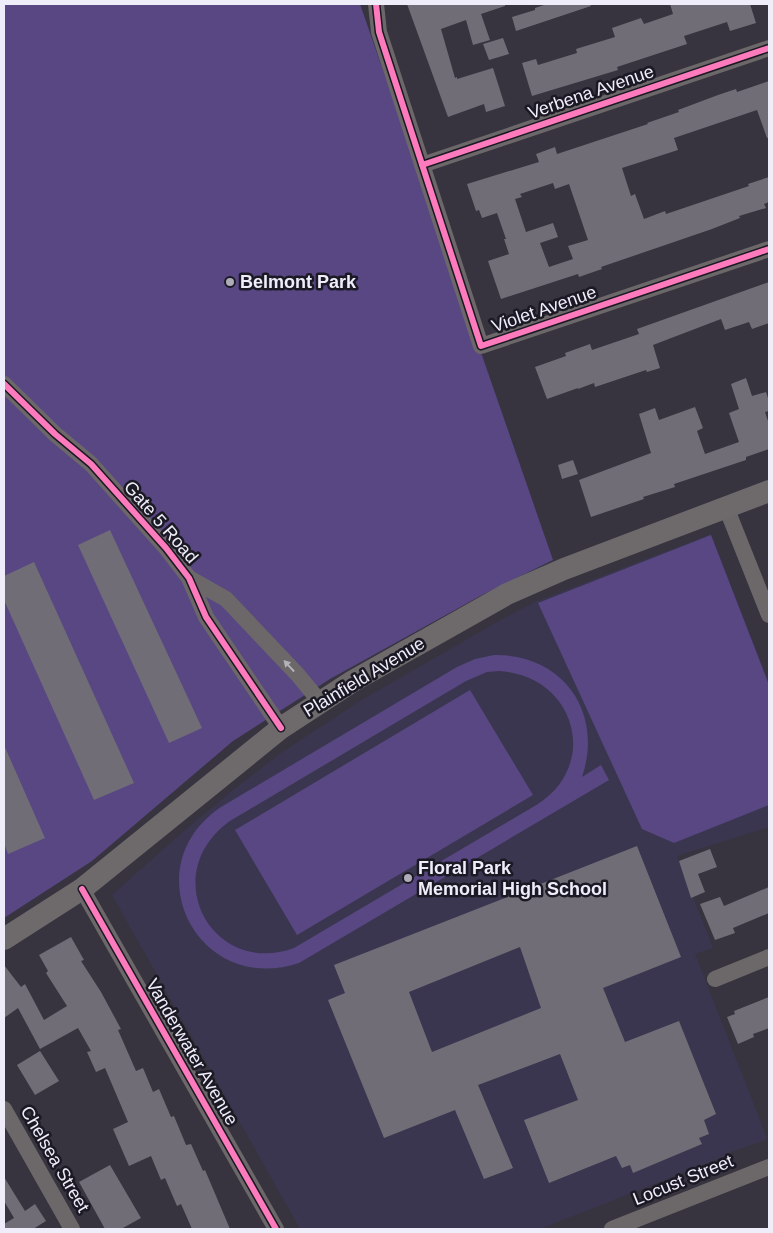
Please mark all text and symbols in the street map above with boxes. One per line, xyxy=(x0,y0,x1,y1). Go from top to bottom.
street label: Verbena Avenue xyxy=(525,61,657,123)
place label: Belmont Park xyxy=(240,272,357,292)
marker: Belmont Park xyxy=(224,276,236,288)
street label: Violet Avenue xyxy=(489,282,599,336)
street label: Gate 5 Road xyxy=(120,477,202,567)
street label: Plainfield Avenue xyxy=(300,633,428,721)
one-way arrow xyxy=(283,660,295,672)
place label: Floral Park Memorial High School xyxy=(418,858,607,899)
marker: Floral Park Memorial High School xyxy=(402,872,414,884)
street label: Vanderwater Avenue xyxy=(142,975,242,1129)
street label: Chelsea Street xyxy=(17,1102,93,1216)
street label: Locust Street xyxy=(630,1151,736,1209)

